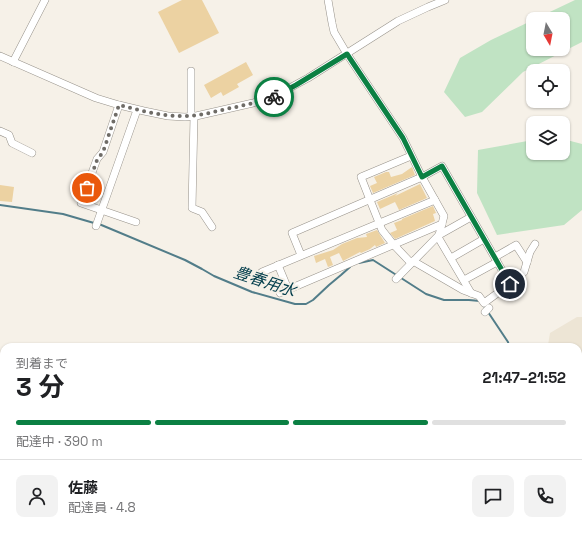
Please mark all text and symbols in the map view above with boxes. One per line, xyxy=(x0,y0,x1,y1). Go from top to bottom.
north arrow xyxy=(526,12,570,56)
map controls xyxy=(526,12,570,160)
button: locate xyxy=(526,64,570,108)
courier xyxy=(254,77,294,117)
icon: bike xyxy=(263,86,285,108)
button: layers xyxy=(526,116,570,160)
pin xyxy=(70,171,104,205)
icon: bag xyxy=(76,177,98,199)
water label: 豊春用水 xyxy=(231,262,300,302)
pin xyxy=(493,267,527,301)
icon: home xyxy=(499,273,521,295)
text: 到着まで xyxy=(16,355,68,372)
text: 21:47–21:52 xyxy=(483,368,566,387)
text: 3 分 xyxy=(16,370,64,404)
text: 配達中 · 390 m xyxy=(16,433,103,450)
button: person xyxy=(16,475,58,517)
button: chat xyxy=(472,475,514,517)
button: phone xyxy=(524,475,566,517)
text: 佐藤 xyxy=(68,478,98,497)
text: 配達員 · 4.8 xyxy=(68,499,136,516)

